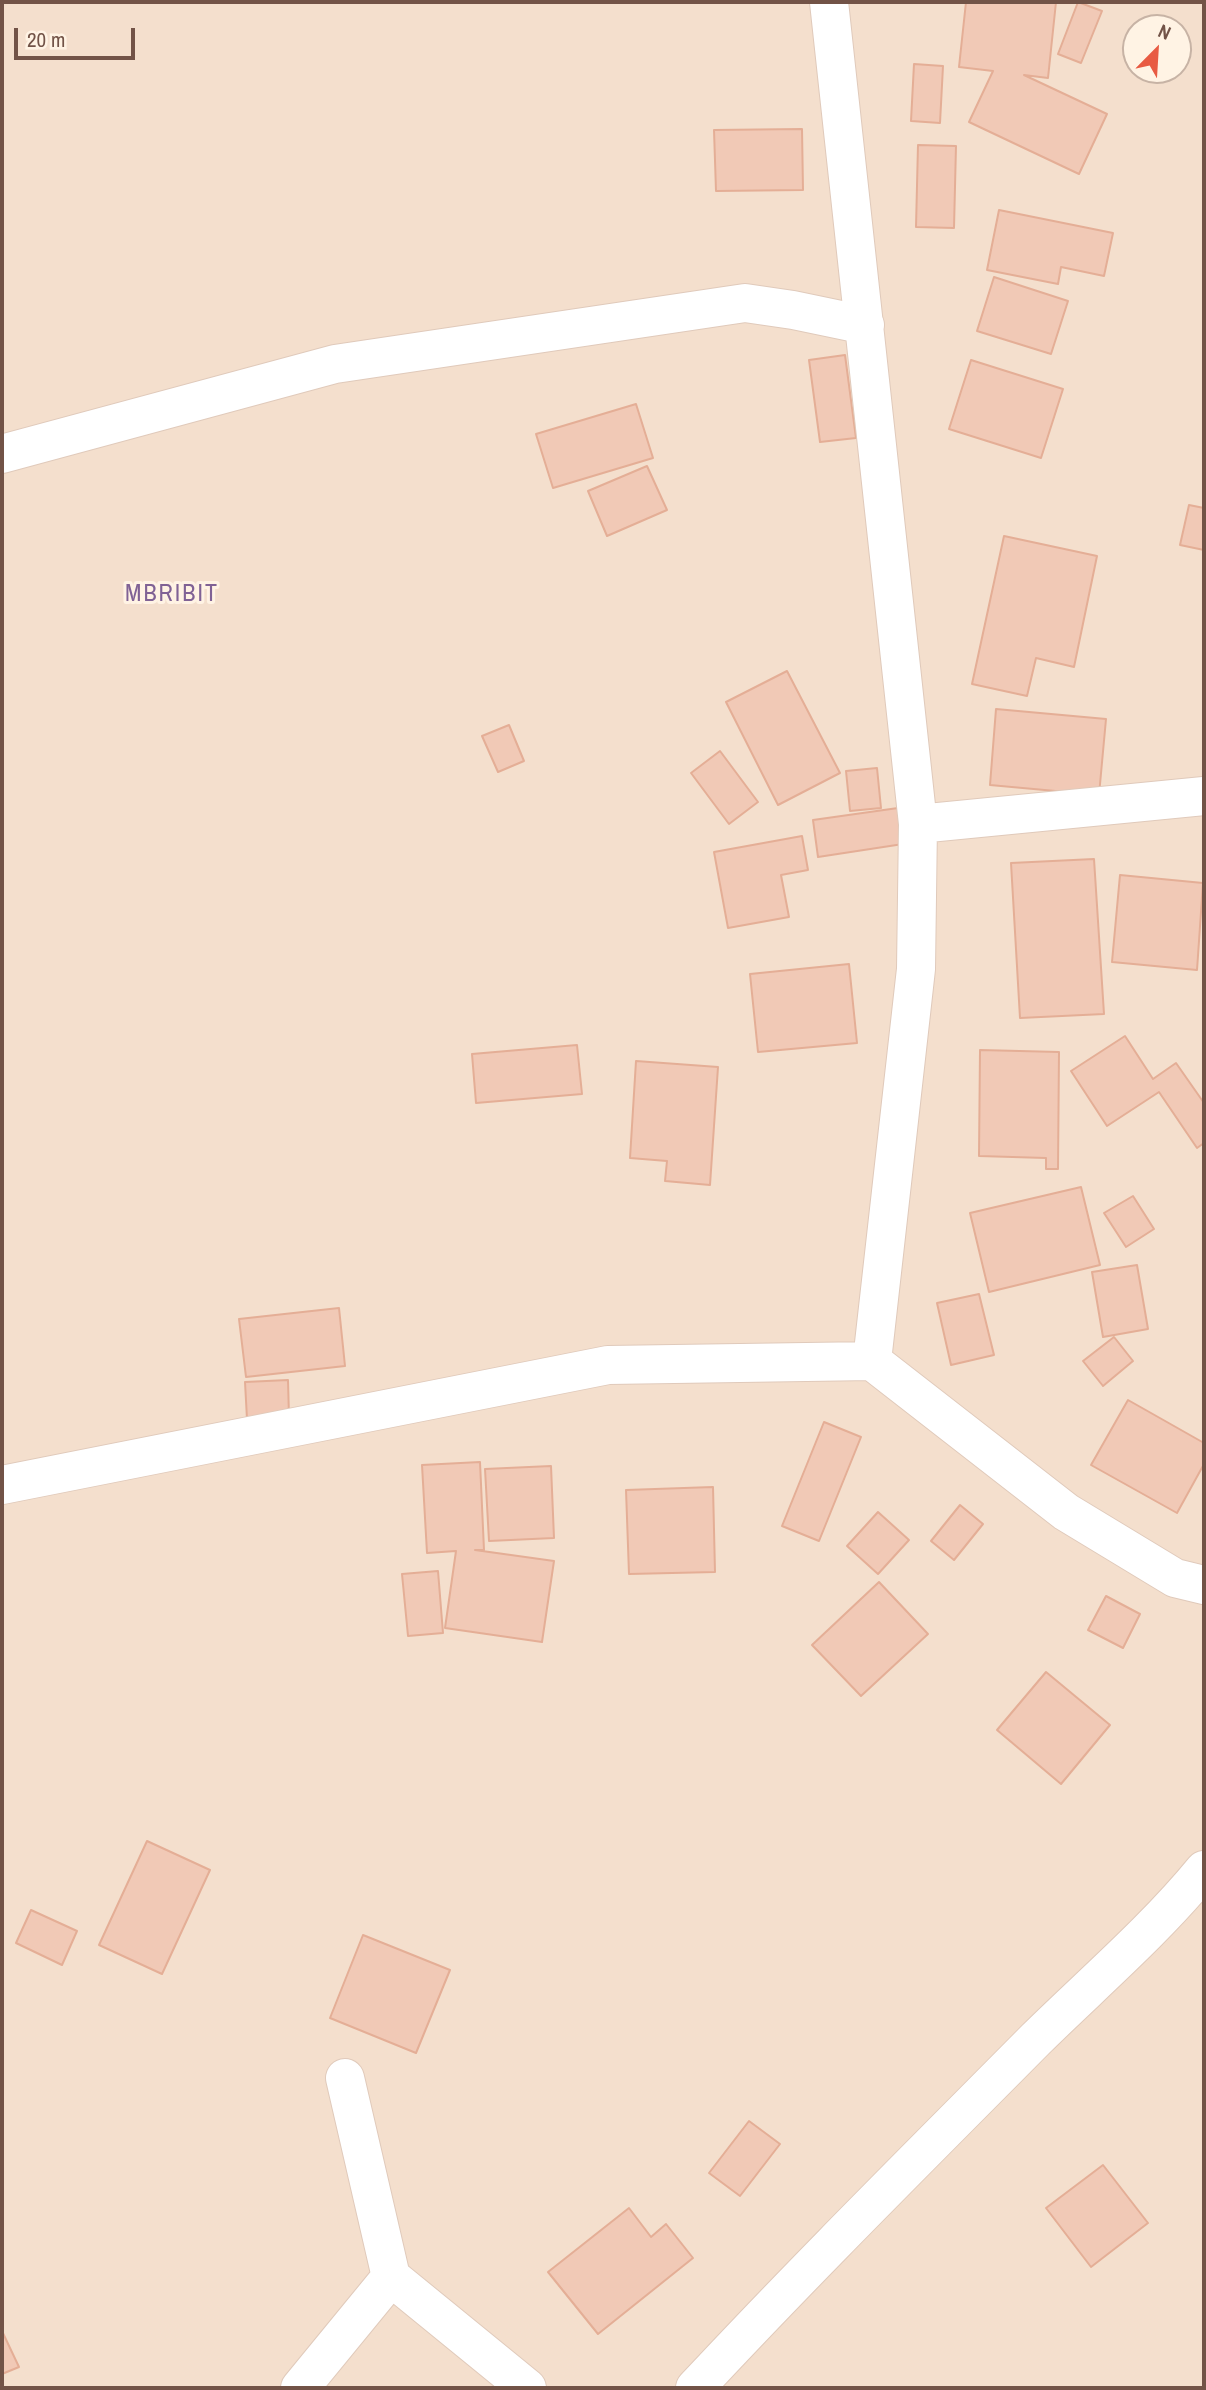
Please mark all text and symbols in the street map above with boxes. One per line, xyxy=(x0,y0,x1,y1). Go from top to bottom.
scale bar xyxy=(18,14,138,58)
north arrow xyxy=(1122,14,1192,84)
text: N xyxy=(1154,17,1175,46)
text: 20 m xyxy=(27,25,65,54)
district label: MBRIBIT xyxy=(126,581,218,609)

